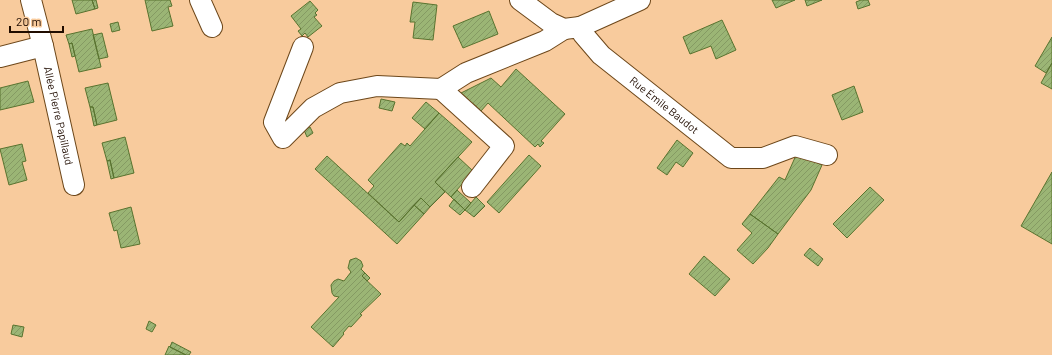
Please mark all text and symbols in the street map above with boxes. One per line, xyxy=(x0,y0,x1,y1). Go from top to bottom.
scale bar xyxy=(10,8,63,34)
text: 20 m xyxy=(16,14,42,28)
street label: Allée Pierre Papillaud xyxy=(42,65,76,166)
street label: Rue Émile Baudot xyxy=(627,73,702,136)

